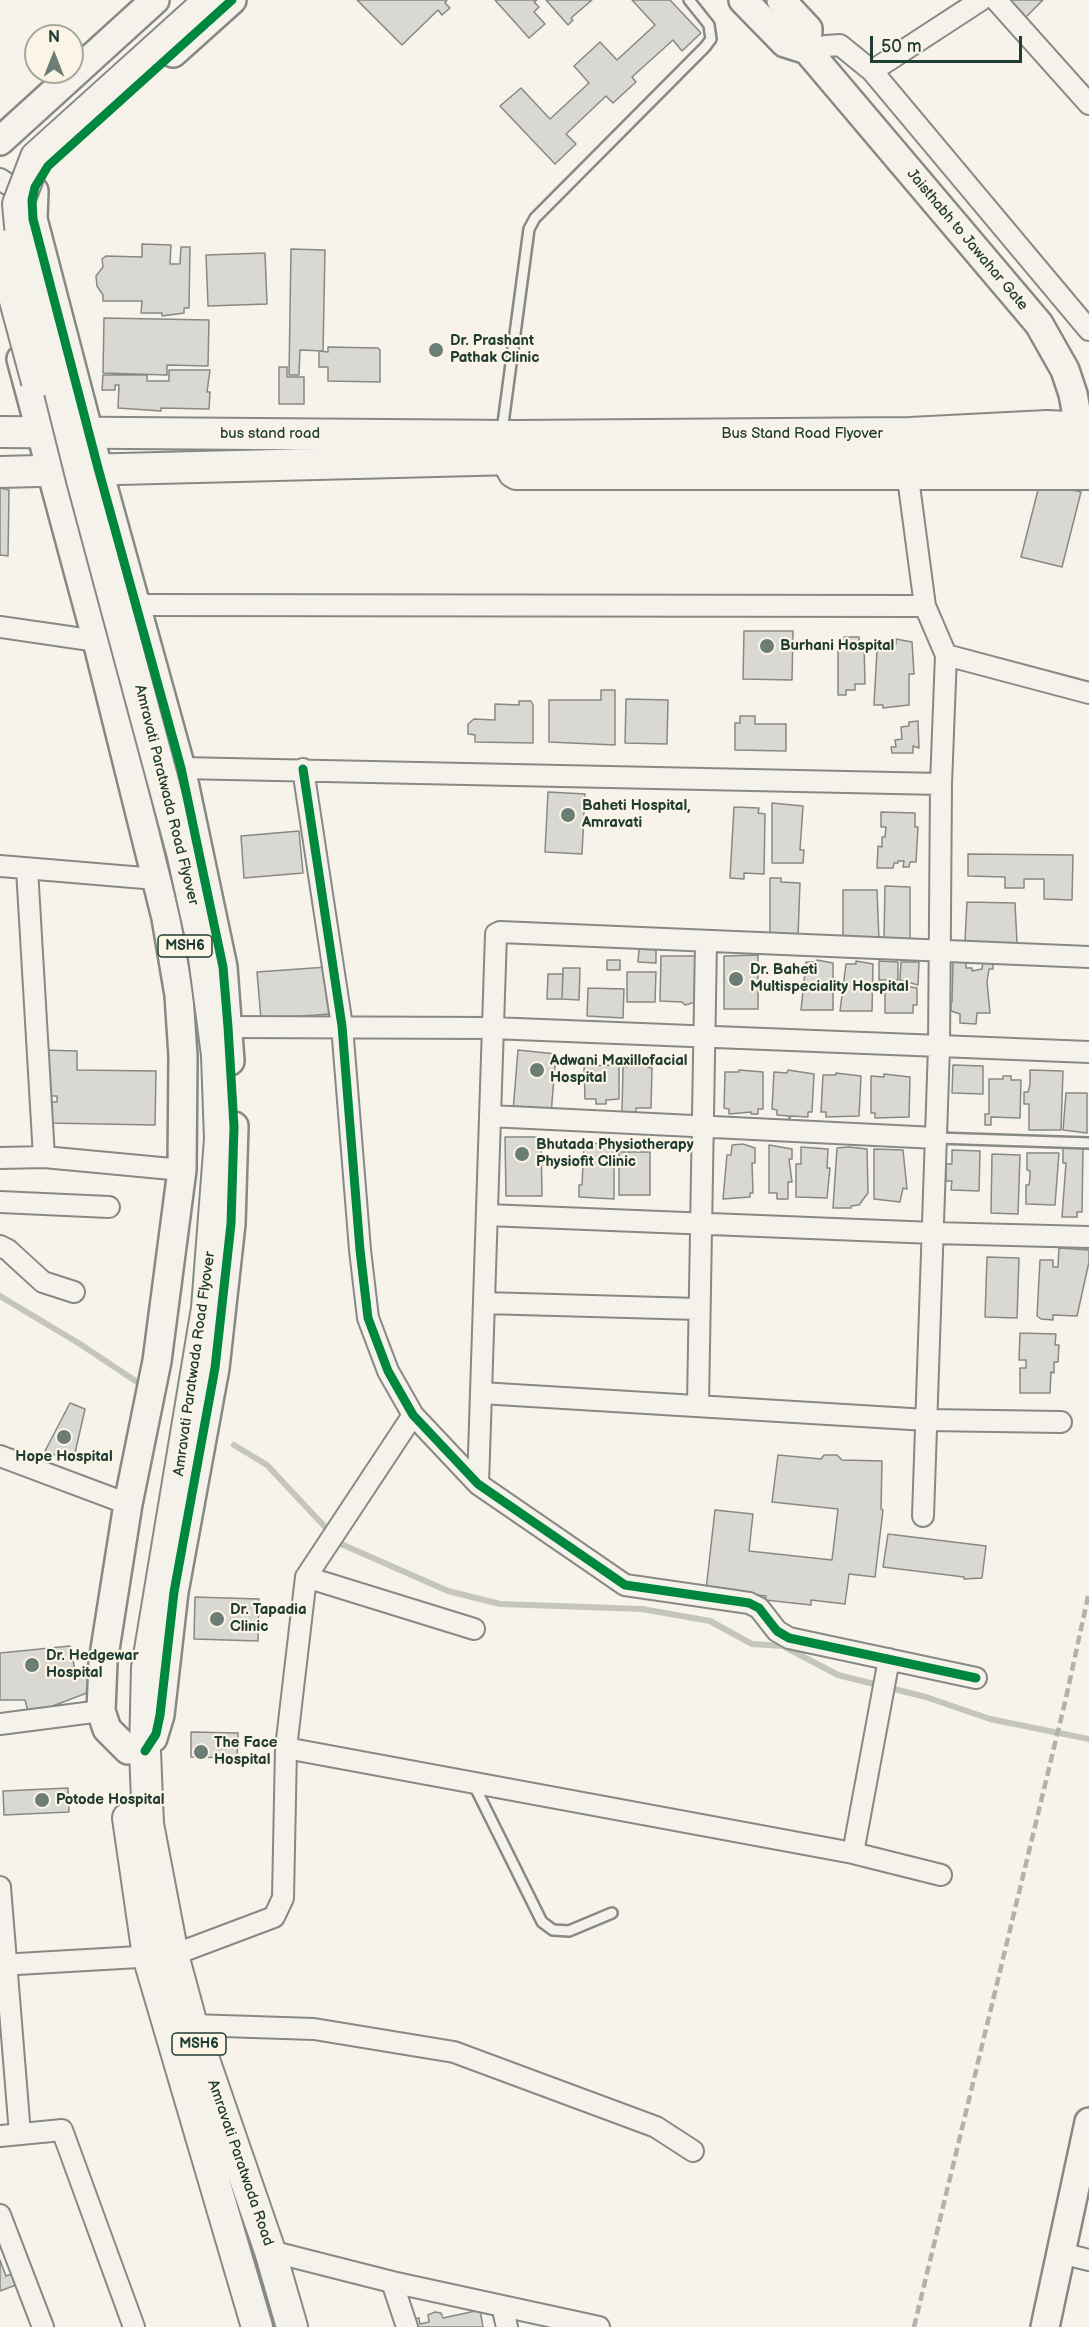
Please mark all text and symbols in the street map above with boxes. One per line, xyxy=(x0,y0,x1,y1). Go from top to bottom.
north arrow xyxy=(24,24,84,84)
scale bar xyxy=(873,24,1024,62)
text: N xyxy=(48,28,60,47)
text: 50 m xyxy=(881,36,922,57)
street label: Jaisthabh to Jawahar Gate xyxy=(902,166,1032,314)
place label: Dr. Prashant Pathak Clinic xyxy=(450,332,539,367)
marker: Dr. Prashant Pathak Clinic xyxy=(427,341,445,359)
street label: bus stand road xyxy=(220,425,320,443)
street label: Bus Stand Road Flyover xyxy=(721,425,883,443)
marker: Burhani Hospital xyxy=(758,637,776,655)
place label: Burhani Hospital xyxy=(780,637,894,655)
street label: Amravati Paratwada Road Flyover xyxy=(130,683,202,907)
place label: Baheti Hospital, Amravati xyxy=(582,797,691,832)
marker: Baheti Hospital, Amravati xyxy=(559,806,577,824)
road number: MSH6 xyxy=(158,935,212,957)
place label: Dr. Baheti Multispeciality Hospital xyxy=(750,961,909,996)
marker: Dr. Baheti Multispeciality Hospital xyxy=(727,970,745,988)
place label: Adwani Maxillofacial Hospital xyxy=(550,1052,688,1087)
marker: Adwani Maxillofacial Hospital xyxy=(528,1061,546,1079)
place label: Bhutada Physiotherapy Physiofit Clinic xyxy=(536,1136,693,1171)
marker: Bhutada Physiotherapy Physiofit Clinic xyxy=(513,1145,531,1163)
street label: Amravati Paratwada Road Flyover xyxy=(170,1250,220,1478)
marker: Hope Hospital xyxy=(55,1428,73,1446)
place label: Hope Hospital xyxy=(15,1448,113,1466)
place label: Dr. Tapadia Clinic xyxy=(230,1601,307,1636)
marker: Dr. Tapadia Clinic xyxy=(208,1610,226,1628)
place label: Dr. Hedgewar Hospital xyxy=(46,1647,139,1682)
marker: Dr. Hedgewar Hospital xyxy=(23,1656,41,1674)
place label: The Face Hospital xyxy=(214,1734,277,1769)
marker: The Face Hospital xyxy=(192,1743,210,1761)
marker: Potode Hospital xyxy=(33,1791,51,1809)
place label: Potode Hospital xyxy=(56,1791,165,1809)
road number: MSH6 xyxy=(172,2033,226,2055)
street label: Amravati Paratwada Road xyxy=(203,2078,277,2248)

